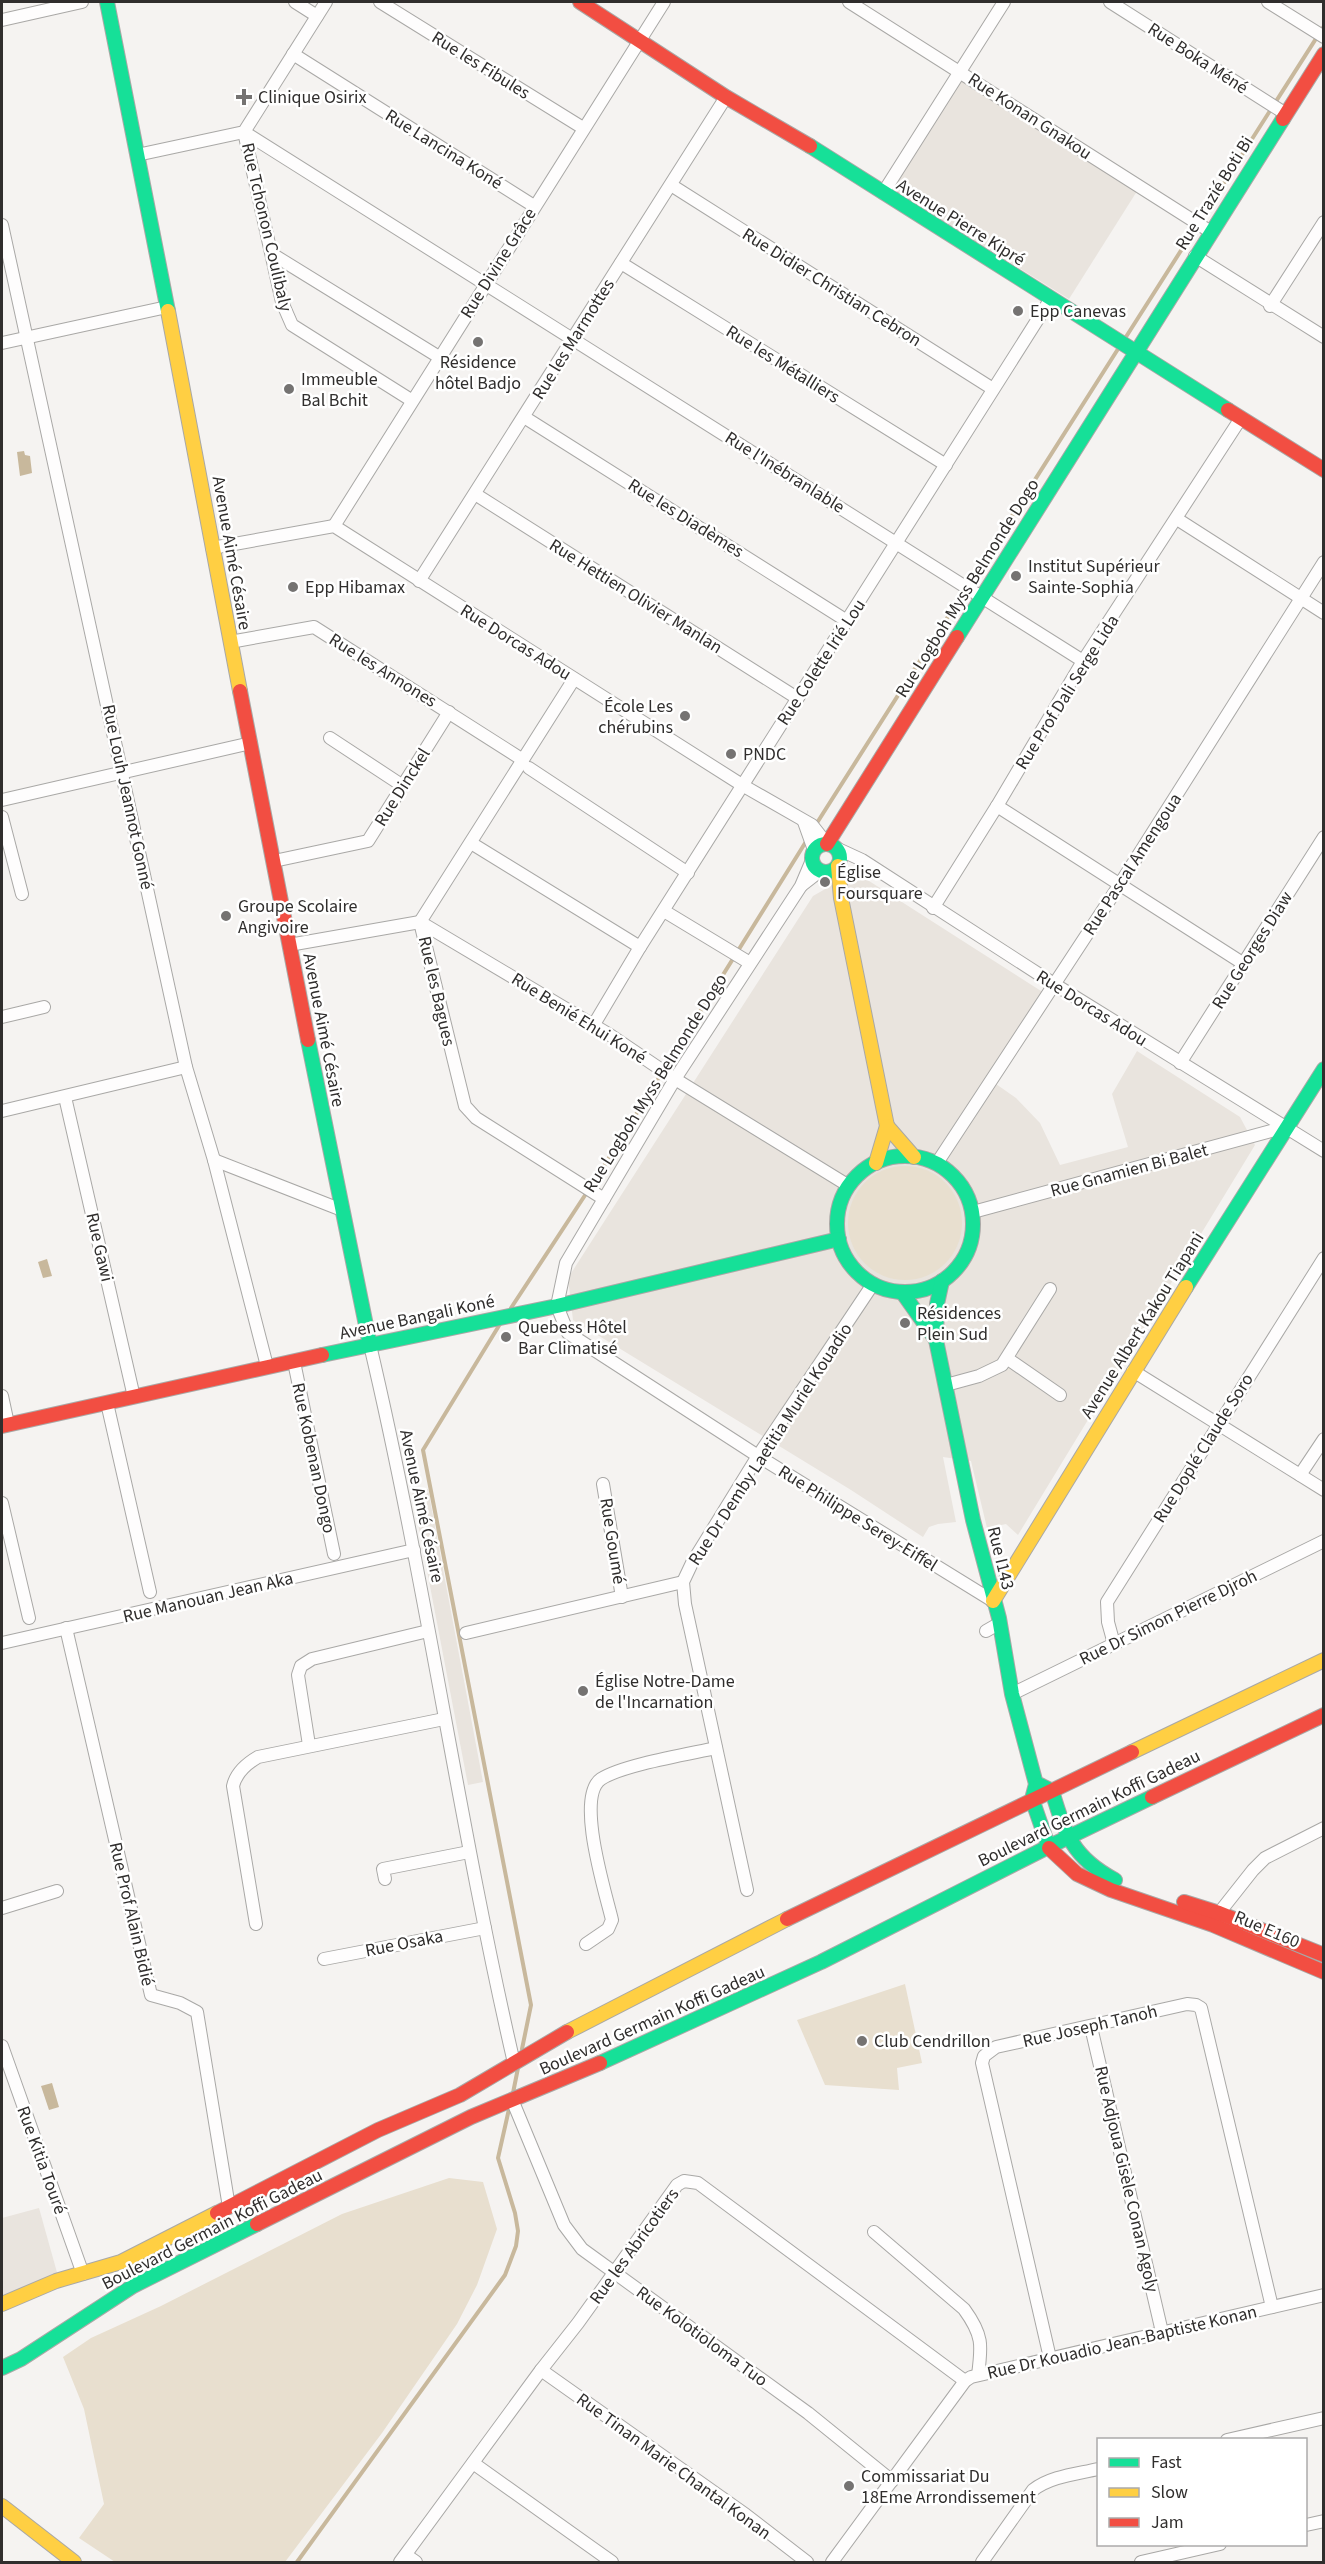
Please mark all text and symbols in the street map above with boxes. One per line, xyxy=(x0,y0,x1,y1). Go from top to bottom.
street label: Rue Boka Méné xyxy=(1143,17,1253,100)
street label: Rue les Fibules xyxy=(427,25,535,106)
street label: Rue Konan Gnakou xyxy=(963,67,1097,166)
place label: Clinique Osirix xyxy=(258,85,367,110)
marker: Clinique Osirix xyxy=(235,88,253,106)
street label: Rue Lancina Koné xyxy=(380,103,507,196)
street label: Rue Trazié Boti Bi xyxy=(1169,132,1259,255)
street label: Rue Tchonon Coulibaly xyxy=(235,140,298,315)
street label: Avenue Pierre Kipré xyxy=(892,173,1030,272)
street label: Rue Divine Grâce xyxy=(454,203,542,323)
street label: Rue Didier Christian Cebron xyxy=(737,222,926,353)
street label: Rue les Marmottes xyxy=(526,274,621,404)
place label: Epp Canevas xyxy=(1030,299,1126,324)
marker: Epp Canevas xyxy=(1011,304,1025,318)
street label: Rue les Métalliers xyxy=(721,319,845,409)
marker: Résidence hôtel Badjo xyxy=(471,335,485,349)
place label: Résidence hôtel Badjo xyxy=(435,350,521,396)
place label: Immeuble Bal Bchit xyxy=(301,367,378,413)
marker: Immeuble Bal Bchit xyxy=(282,382,296,396)
street label: Rue l'Inébranlable xyxy=(720,426,849,519)
street label: Rue les Diadèmes xyxy=(623,473,748,564)
street label: Avenue Aimé Césaire xyxy=(206,474,257,632)
street label: Rue Logboh Myss Belmonde Dogo xyxy=(890,474,1045,702)
street label: Rue Hettien Olivier Manlan xyxy=(544,533,727,660)
place label: Institut Supérieur Sainte-Sophia xyxy=(1028,554,1161,600)
marker: Institut Supérieur Sainte-Sophia xyxy=(1009,569,1023,583)
place label: Epp Hibamax xyxy=(305,575,405,600)
marker: Epp Hibamax xyxy=(286,580,300,594)
street label: Rue Colette Irié Lou xyxy=(771,594,872,730)
street label: Rue Dorcas Adou xyxy=(455,598,576,687)
street label: Rue Prof Dali Serge Lida xyxy=(1010,610,1125,775)
street label: Rue les Annones xyxy=(324,627,441,714)
place label: École Les chérubins xyxy=(598,694,673,740)
street label: Rue Louh Jeannot Gonné xyxy=(96,702,159,892)
marker: École Les chérubins xyxy=(678,709,692,723)
place label: PNDC xyxy=(743,742,786,767)
street label: Rue Dinckel xyxy=(368,743,436,831)
marker: PNDC xyxy=(724,747,738,761)
street label: Rue Pascal Amengoua xyxy=(1077,788,1188,940)
place label: Église Foursquare xyxy=(837,860,923,906)
marker: Église Foursquare xyxy=(818,875,832,889)
street label: Rue Georges Diaw xyxy=(1206,886,1299,1014)
place label: Groupe Scolaire Angivoire xyxy=(238,894,358,940)
marker: Groupe Scolaire Angivoire xyxy=(219,909,233,923)
street label: Rue les Bagues xyxy=(412,934,461,1049)
street label: Avenue Aimé Césaire xyxy=(296,951,351,1109)
street label: Rue Dorcas Adou xyxy=(1031,964,1152,1053)
street label: Rue Benié Ehui Koné xyxy=(506,967,651,1070)
street label: Rue Logboh Myss Belmonde Dogo xyxy=(578,969,733,1197)
street label: Rue Gnamien Bi Balet xyxy=(1048,1137,1211,1204)
street label: Rue Gawi xyxy=(79,1210,120,1284)
street label: Avenue Albert Kakou Tiapani xyxy=(1075,1227,1210,1423)
street label: Avenue Bangali Koné xyxy=(337,1289,497,1346)
place label: Résidences Plein Sud xyxy=(917,1301,1001,1347)
place label: Quebess Hôtel Bar Climatisé xyxy=(518,1315,627,1361)
marker: Résidences Plein Sud xyxy=(898,1316,912,1330)
street label: Rue Dr Demby Laetitia Muriel Kouadio xyxy=(683,1318,858,1570)
marker: Quebess Hôtel Bar Climatisé xyxy=(499,1330,513,1344)
street label: Rue Doplé Claude Soro xyxy=(1147,1369,1260,1528)
street label: Rue Kobenan Dongo xyxy=(285,1381,342,1536)
street label: Avenue Aimé Césaire xyxy=(393,1427,450,1585)
street label: Rue Philippe Serey-Eiffel xyxy=(773,1459,942,1578)
street label: Rue Goumé xyxy=(593,1496,632,1586)
street label: Rue I143 xyxy=(981,1524,1020,1592)
street label: Rue Dr Simon Pierre Djroh xyxy=(1075,1563,1261,1671)
street label: Rue Manouan Jean Aka xyxy=(121,1566,296,1629)
place label: Église Notre-Dame de l'Incarnation xyxy=(595,1669,735,1715)
marker: Église Notre-Dame de l'Incarnation xyxy=(576,1684,590,1698)
street label: Boulevard Germain Koffi Gadeau xyxy=(974,1744,1205,1873)
street label: Rue Prof Alain Bidié xyxy=(103,1840,160,1989)
street label: Rue E160 xyxy=(1230,1904,1303,1954)
street label: Rue Osaka xyxy=(363,1924,445,1963)
street label: Boulevard Germain Koffi Gadeau xyxy=(535,1959,769,2082)
street label: Rue Joseph Tanoh xyxy=(1020,1999,1160,2054)
place label: Club Cendrillon xyxy=(874,2029,991,2054)
marker: Club Cendrillon xyxy=(855,2034,869,2048)
street label: Rue Adjoua Gisèle Conan Agoly xyxy=(1088,2063,1165,2295)
street label: Rue Kitia Touré xyxy=(10,2103,73,2218)
street label: Boulevard Germain Koffi Gadeau xyxy=(97,2163,327,2296)
street label: Rue les Abricotiers xyxy=(584,2183,685,2309)
street label: Rue Kolotioloma Tuo xyxy=(631,2280,773,2393)
street label: Rue Dr Kouadio Jean-Baptiste Konan xyxy=(985,2299,1259,2386)
street label: Rue Tinan Marie Chantal Konan xyxy=(571,2387,776,2546)
legend xyxy=(1097,2438,1307,2546)
text: Fast xyxy=(1151,2450,1182,2475)
place label: Commissariat Du 18Eme Arrondissement xyxy=(861,2464,1036,2510)
marker: Commissariat Du 18Eme Arrondissement xyxy=(842,2479,856,2493)
text: Slow xyxy=(1151,2480,1188,2505)
text: Jam xyxy=(1151,2510,1184,2535)

